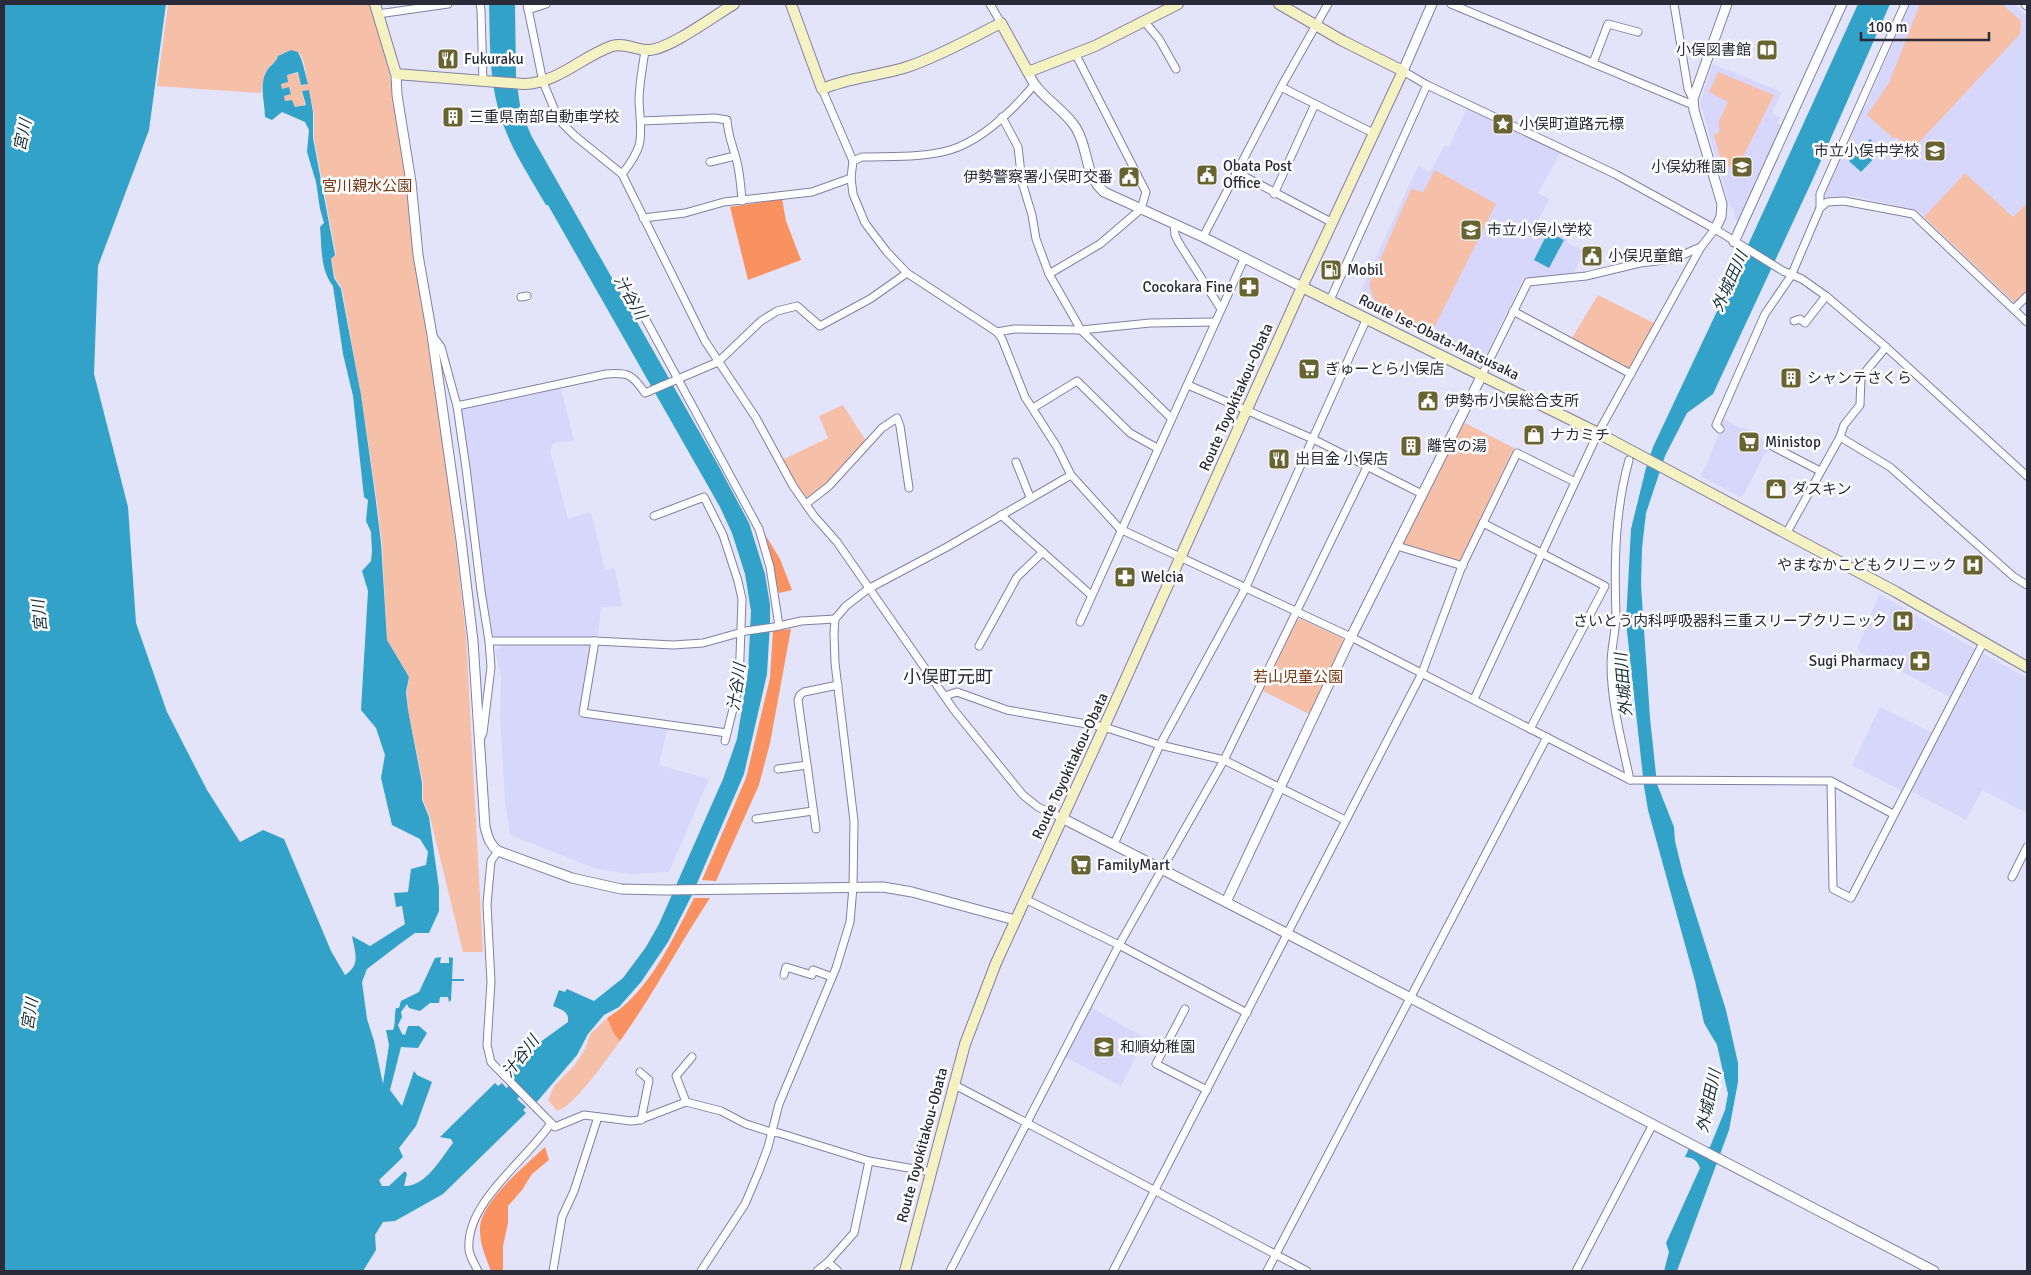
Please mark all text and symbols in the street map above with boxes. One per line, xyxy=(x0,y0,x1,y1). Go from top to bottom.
scale bar xyxy=(1861,10,1988,42)
text: 100 m xyxy=(1868,18,1908,36)
library icon: 小俣図書館 xyxy=(1755,38,1779,62)
place label: 小俣図書館 xyxy=(1676,41,1751,59)
restaurant icon: Fukuraku xyxy=(436,47,460,71)
place label: Fukuraku xyxy=(464,50,524,68)
building icon: 三重県南部自動車学校 xyxy=(441,105,465,129)
place label: 三重県南部自動車学校 xyxy=(469,108,619,126)
place icon: 小俣町道路元標 xyxy=(1491,112,1515,136)
place label: 小俣町道路元標 xyxy=(1519,115,1624,133)
water label: 宮川 xyxy=(10,116,37,153)
school or university icon: 市立小俣中学校 xyxy=(1923,139,1947,163)
place label: 市立小俣中学校 xyxy=(1814,142,1919,160)
school or university icon: 小俣幼稚園 xyxy=(1730,155,1754,179)
place label: Obata Post Office xyxy=(1223,157,1292,192)
place label: 小俣幼稚園 xyxy=(1651,158,1726,176)
public building icon: Obata Post Office xyxy=(1195,163,1219,187)
public building icon: 伊勢警察署小俣町交番 xyxy=(1117,165,1141,189)
place label: 伊勢警察署小俣町交番 xyxy=(963,168,1113,186)
park label: 宮川親水公園 xyxy=(322,177,412,195)
school or university icon: 市立小俣小学校 xyxy=(1459,218,1483,242)
place label: 市立小俣小学校 xyxy=(1487,221,1592,239)
public building icon: 小俣児童館 xyxy=(1580,244,1604,268)
water label: 外城田川 xyxy=(1708,246,1753,315)
place label: 小俣児童館 xyxy=(1608,247,1683,265)
fuel station icon: Mobil xyxy=(1319,258,1343,282)
place label: Mobil xyxy=(1347,261,1383,279)
water label: 汁谷川 xyxy=(609,272,652,325)
pharmacy icon: Cocokara Fine xyxy=(1237,275,1261,299)
place label: Cocokara Fine xyxy=(1142,278,1233,296)
street label: Route Ise-Obata-Matsusaka xyxy=(1356,290,1522,384)
street label: Route Toyokitakou-Obata xyxy=(1195,320,1277,474)
supermarket icon: ぎゅーとら小俣店 xyxy=(1297,357,1321,381)
place label: ぎゅーとら小俣店 xyxy=(1325,360,1445,378)
building icon: シャンテさくら xyxy=(1779,366,1803,390)
place label: シャンテさくら xyxy=(1807,369,1912,387)
public building icon: 伊勢市小俣総合支所 xyxy=(1416,389,1440,413)
place label: 伊勢市小俣総合支所 xyxy=(1444,392,1579,410)
shop icon: ナカミチ xyxy=(1522,423,1546,447)
place label: ナカミチ xyxy=(1550,426,1610,444)
supermarket icon: Ministop xyxy=(1737,430,1761,454)
place label: Ministop xyxy=(1765,433,1821,451)
building icon: 離宮の湯 xyxy=(1399,434,1423,458)
place label: 離宮の湯 xyxy=(1427,437,1487,455)
restaurant icon: 出目金 小俣店 xyxy=(1267,447,1291,471)
place label: 出目金 小俣店 xyxy=(1295,450,1388,468)
shop icon: ダスキン xyxy=(1764,477,1788,501)
place label: ダスキン xyxy=(1792,480,1852,498)
hospital icon: やまなかこどもクリニック xyxy=(1961,553,1985,577)
place label: やまなかこどもクリニック xyxy=(1777,556,1957,574)
pharmacy icon: Welcia xyxy=(1113,565,1137,589)
place label: Welcia xyxy=(1141,568,1184,586)
water label: 宮川 xyxy=(28,597,52,633)
hospital icon: さいとう内科呼吸器科三重スリープクリニック xyxy=(1891,609,1915,633)
place label: さいとう内科呼吸器科三重スリープクリニック xyxy=(1573,612,1887,630)
pharmacy icon: Sugi Pharmacy xyxy=(1908,649,1932,673)
water label: 外城田川 xyxy=(1611,650,1637,718)
place label: Sugi Pharmacy xyxy=(1809,652,1904,670)
water label: 汁谷川 xyxy=(724,660,751,712)
district label: 小俣町元町 xyxy=(903,666,993,688)
park label: 若山児童公園 xyxy=(1253,668,1343,686)
street label: Route Toyokitakou-Obata xyxy=(1028,690,1112,842)
supermarket icon: FamilyMart xyxy=(1069,853,1093,877)
place label: FamilyMart xyxy=(1097,856,1170,874)
water label: 宮川 xyxy=(18,995,43,1032)
water label: 汁谷川 xyxy=(498,1030,545,1082)
school or university icon: 和順幼稚園 xyxy=(1092,1035,1116,1059)
place label: 和順幼稚園 xyxy=(1120,1038,1195,1056)
street label: Route Toyokitakou-Obata xyxy=(893,1065,951,1225)
water label: 外城田川 xyxy=(1693,1066,1726,1135)

